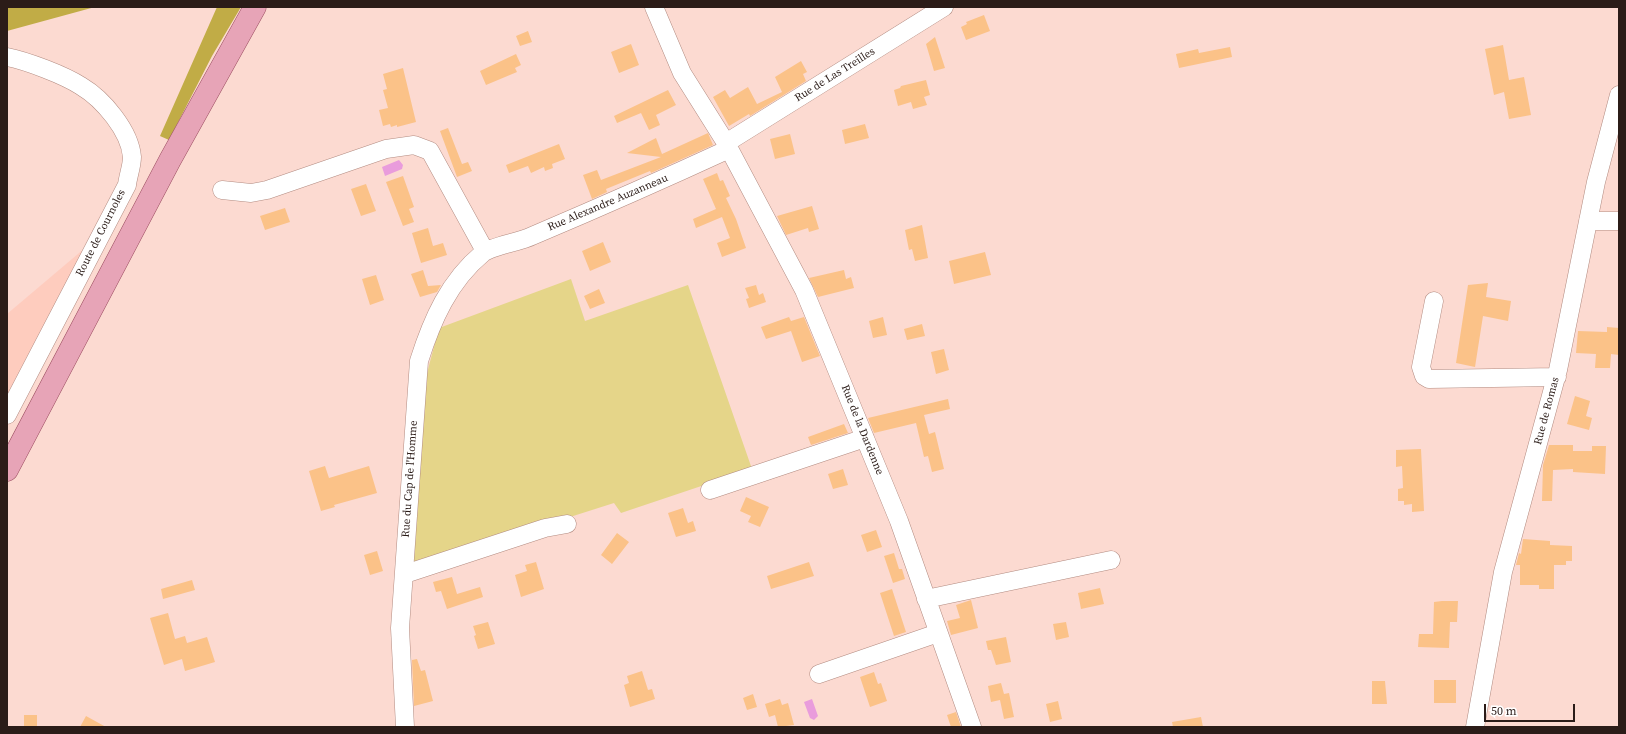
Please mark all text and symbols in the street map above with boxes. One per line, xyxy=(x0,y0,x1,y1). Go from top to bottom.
street label: Rue de Las Treilles xyxy=(792,45,878,105)
street label: Rue Alexandre Auzanneau xyxy=(546,172,670,234)
street label: Route de Cournoles xyxy=(73,187,129,279)
street label: Rue de Romas xyxy=(1532,376,1562,446)
street label: Rue de la Dardenne xyxy=(838,383,886,477)
street label: Rue du Cap de l'Homme xyxy=(399,420,421,538)
scale bar xyxy=(1486,696,1577,722)
text: 50 m xyxy=(1491,703,1517,719)

